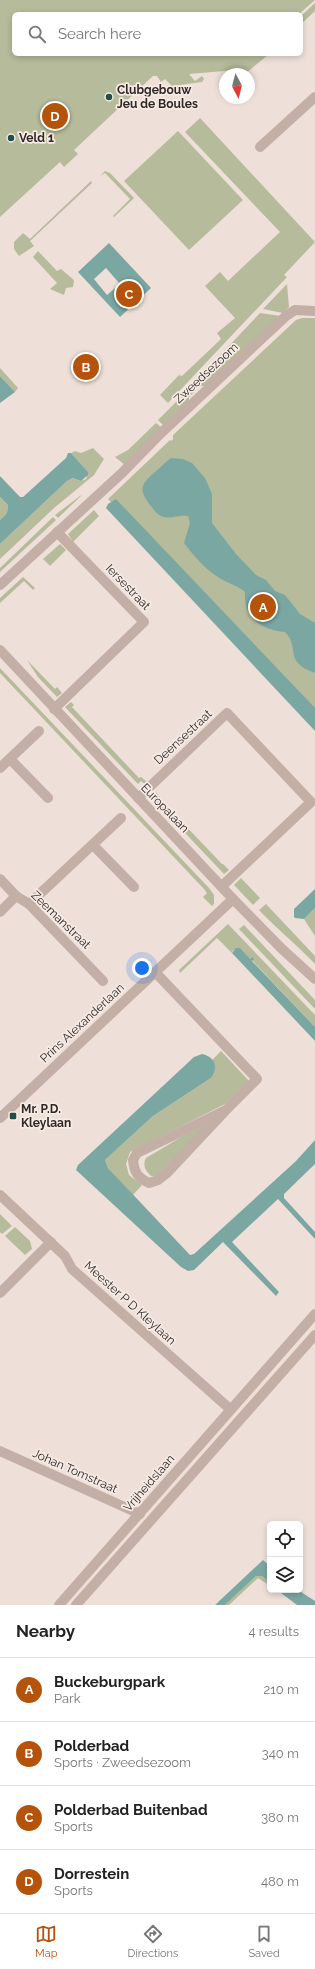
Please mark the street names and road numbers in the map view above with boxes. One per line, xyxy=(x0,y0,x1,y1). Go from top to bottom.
street label: Zweedsezoom xyxy=(171,340,241,406)
street label: Iersestraat xyxy=(103,561,153,613)
street label: Deensestraat xyxy=(151,707,215,767)
street label: Europalaan xyxy=(138,781,192,835)
street label: Zeemanstraat xyxy=(28,888,94,952)
street label: Prins Alexanderlaan xyxy=(37,981,127,1065)
street label: Meester P D Kleylaan xyxy=(82,1258,178,1348)
street label: Johan Tomstraat xyxy=(30,1446,120,1496)
street label: Vrijheidslaan xyxy=(121,1452,177,1514)

